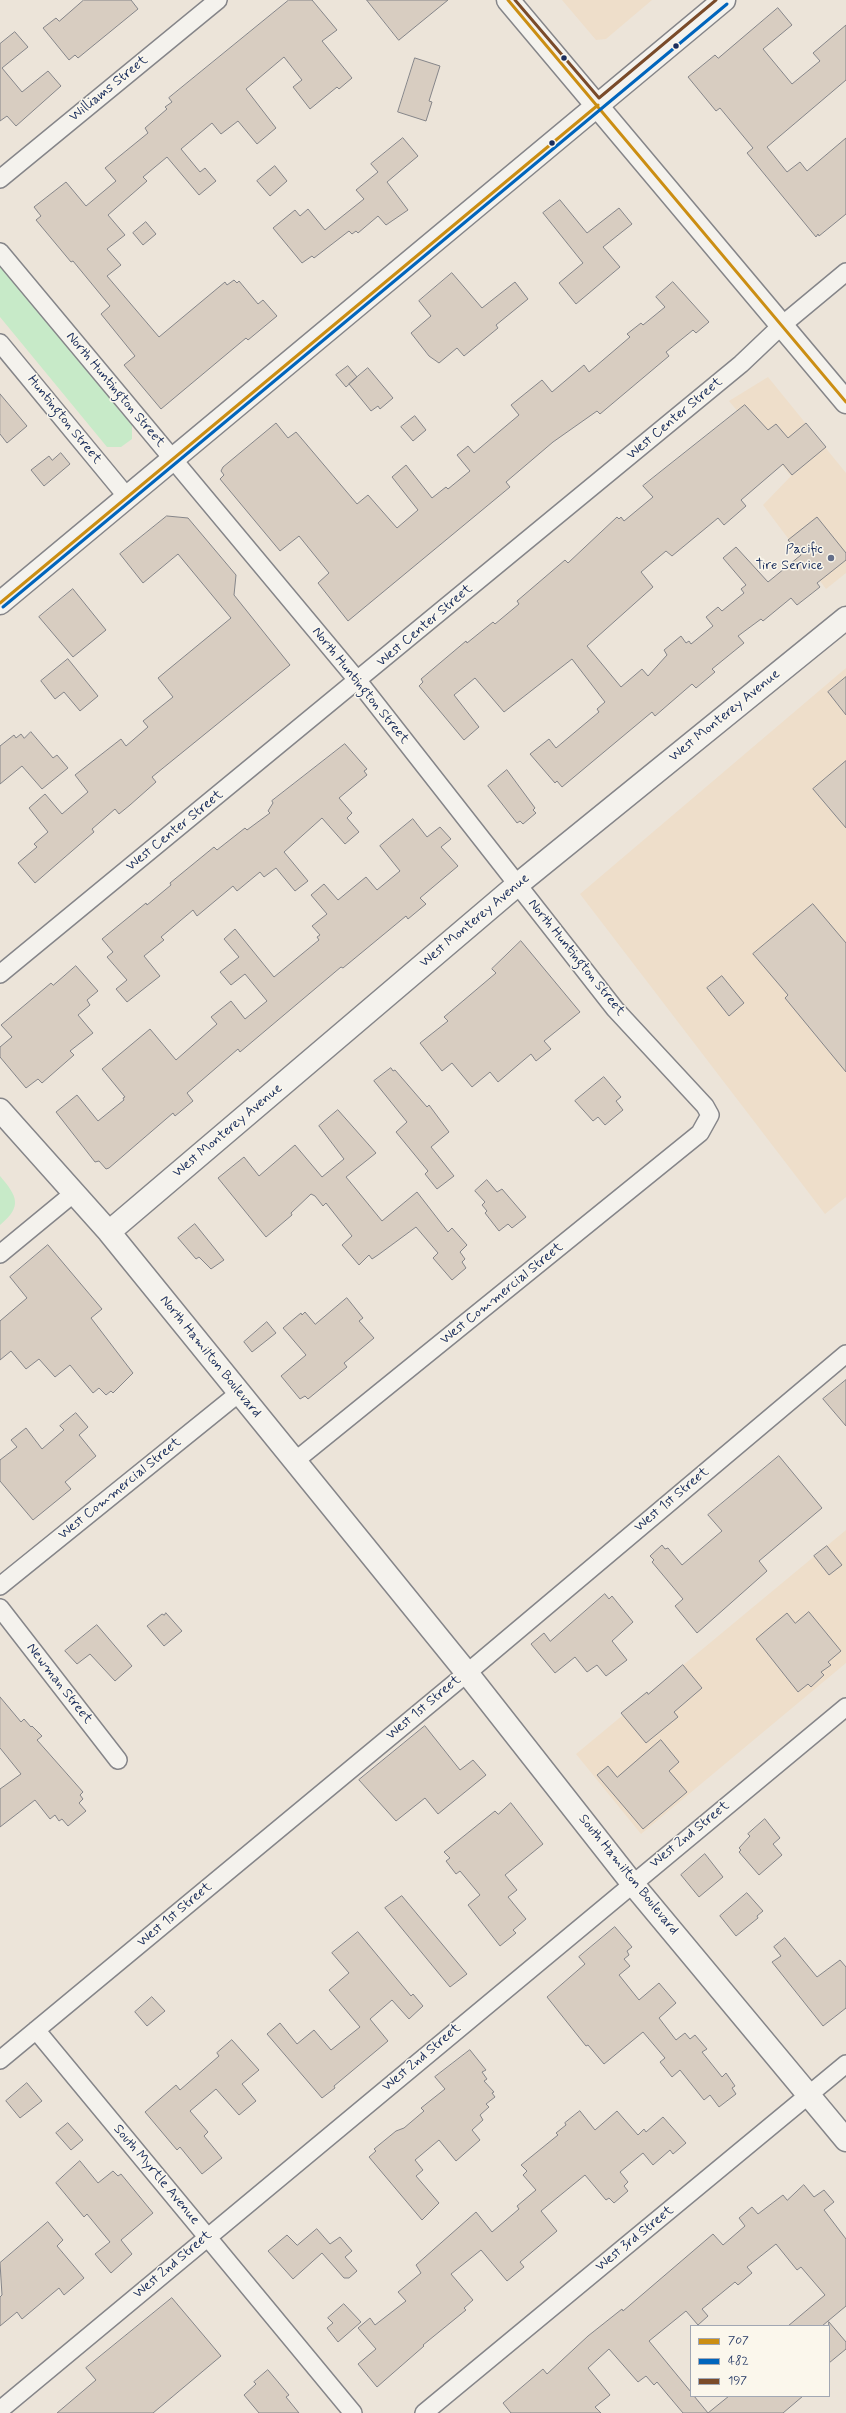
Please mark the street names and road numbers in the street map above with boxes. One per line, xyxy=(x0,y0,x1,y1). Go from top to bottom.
street label: Williams Street xyxy=(66,52,152,126)
street label: North Huntington Street xyxy=(62,329,168,451)
street label: Huntington Street xyxy=(23,372,105,468)
street label: West Center Street xyxy=(624,374,726,464)
street label: West Center Street xyxy=(374,581,476,671)
street label: North Huntington Street xyxy=(308,624,412,748)
street label: West Monterey Avenue xyxy=(666,666,784,766)
street label: West Center Street xyxy=(123,787,227,875)
street label: West Monterey Avenue xyxy=(417,870,533,972)
street label: North Huntington Street xyxy=(524,896,628,1020)
street label: West Monterey Avenue xyxy=(170,1080,286,1182)
street label: West Commercial Street xyxy=(437,1239,567,1349)
street label: North Hamilton Boulevard xyxy=(156,1293,264,1421)
street label: West Commercial Street xyxy=(55,1434,185,1544)
street label: West 1st Street xyxy=(631,1464,713,1536)
street label: Newman Street xyxy=(22,1640,96,1728)
street label: West 1st Street xyxy=(383,1672,465,1744)
street label: West 2nd Street xyxy=(647,1798,733,1872)
street label: South Hamilton Boulevard xyxy=(574,1811,682,1939)
street label: West 1st Street xyxy=(134,1879,216,1951)
street label: West 2nd Street xyxy=(379,2020,465,2096)
street label: South Myrtle Avenue xyxy=(109,2121,203,2229)
street label: West 3rd Street xyxy=(593,2202,677,2276)
street label: West 2nd Street xyxy=(130,2227,216,2303)

